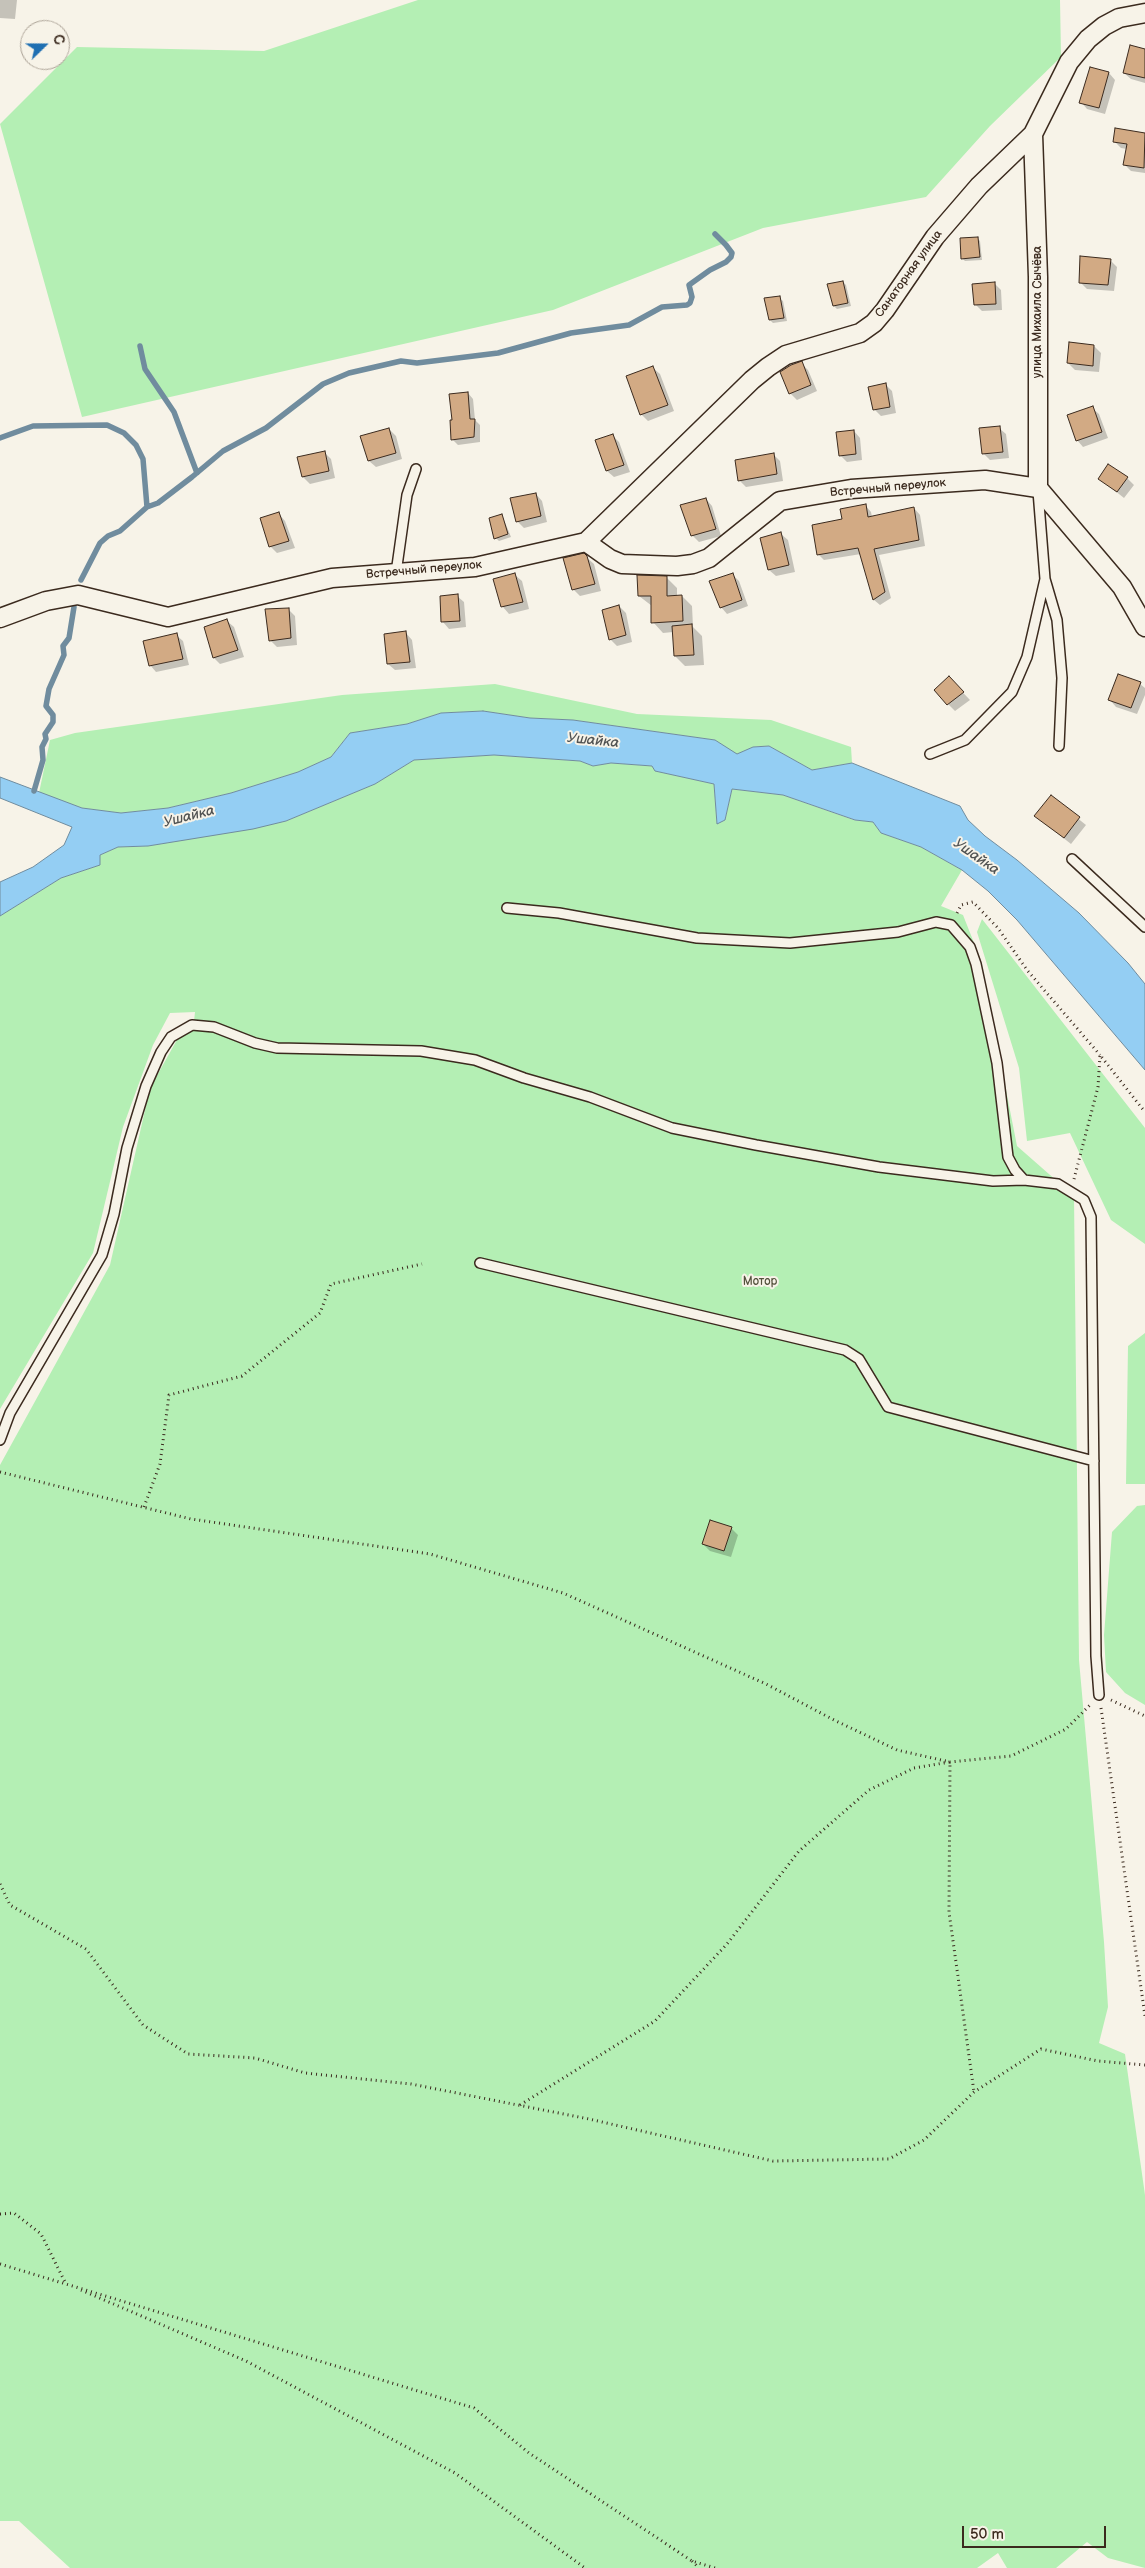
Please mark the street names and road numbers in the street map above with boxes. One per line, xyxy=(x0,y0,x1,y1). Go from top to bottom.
street label: Санаторная улица xyxy=(872,228,946,320)
street label: улица Михаила Сычёва xyxy=(1031,246,1045,378)
street label: Встречный переулок xyxy=(829,476,947,500)
street label: Встречный переулок xyxy=(365,558,483,582)

